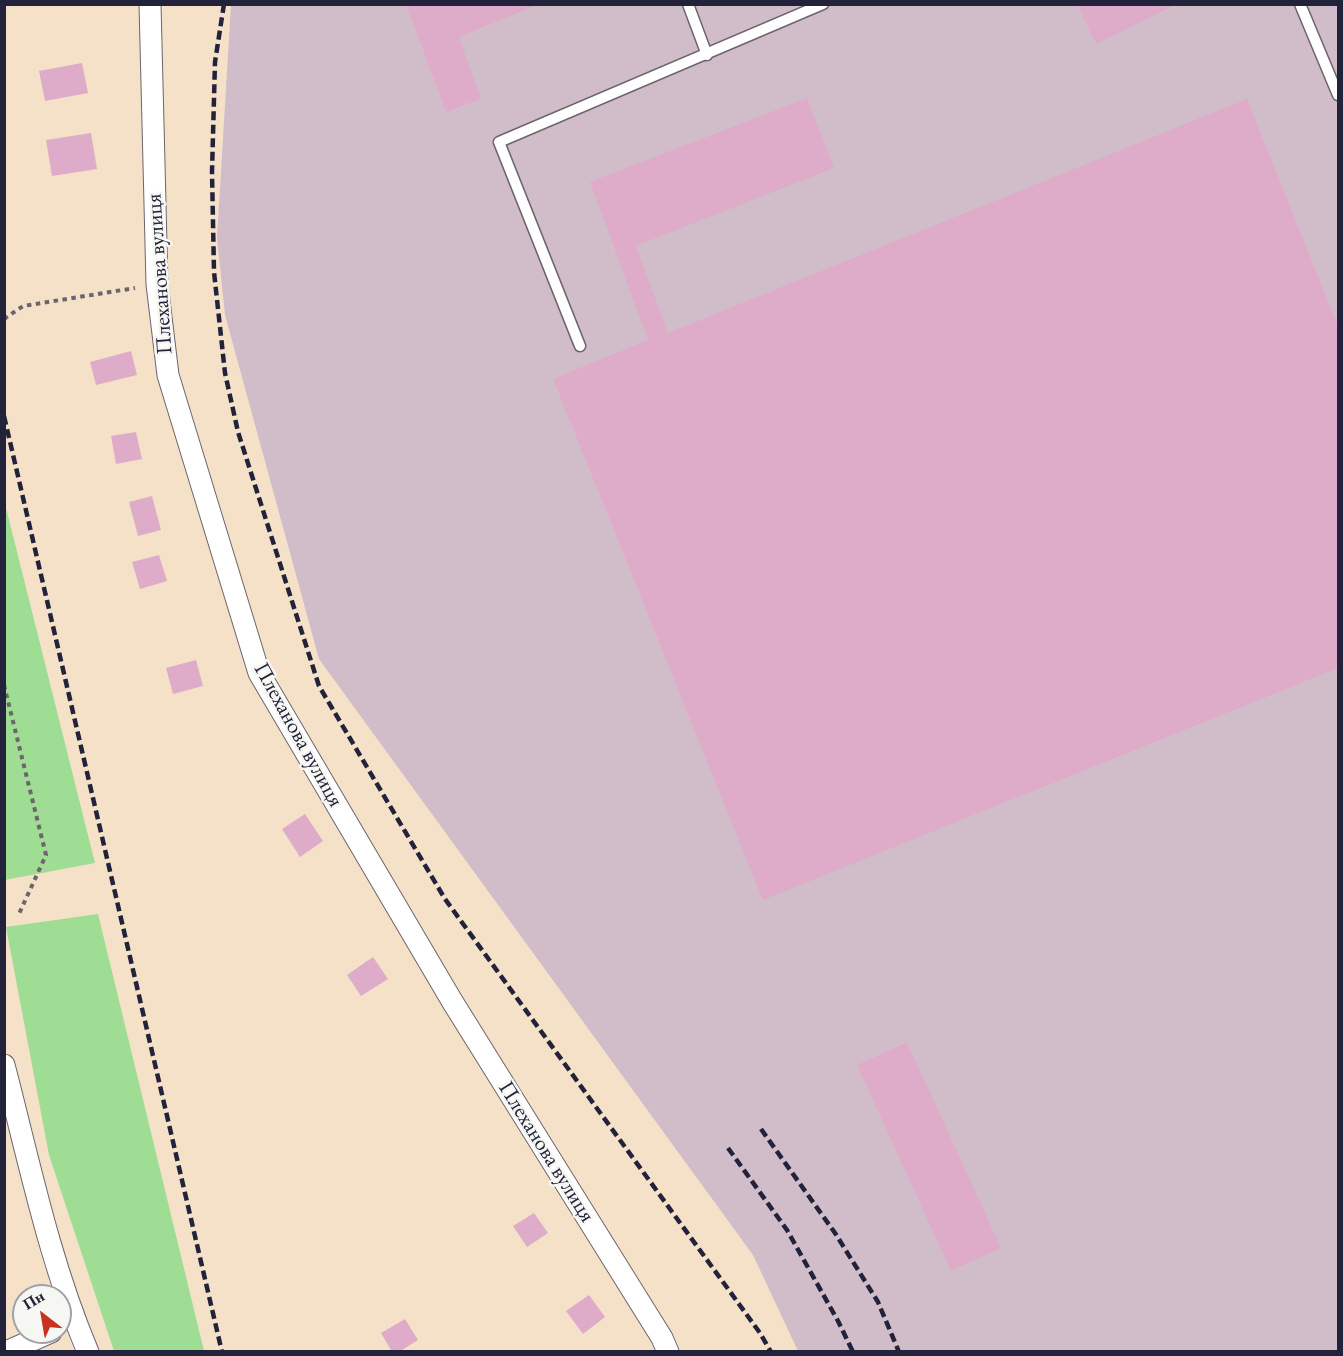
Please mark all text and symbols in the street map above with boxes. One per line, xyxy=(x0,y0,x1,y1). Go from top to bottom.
street label: Плеханова вулиця xyxy=(141,193,179,355)
street label: Плеханова вулиця xyxy=(247,658,349,812)
street label: Плеханова вулиця xyxy=(492,1077,600,1227)
north arrow xyxy=(12,1284,72,1344)
text: Пн xyxy=(19,1285,48,1314)

